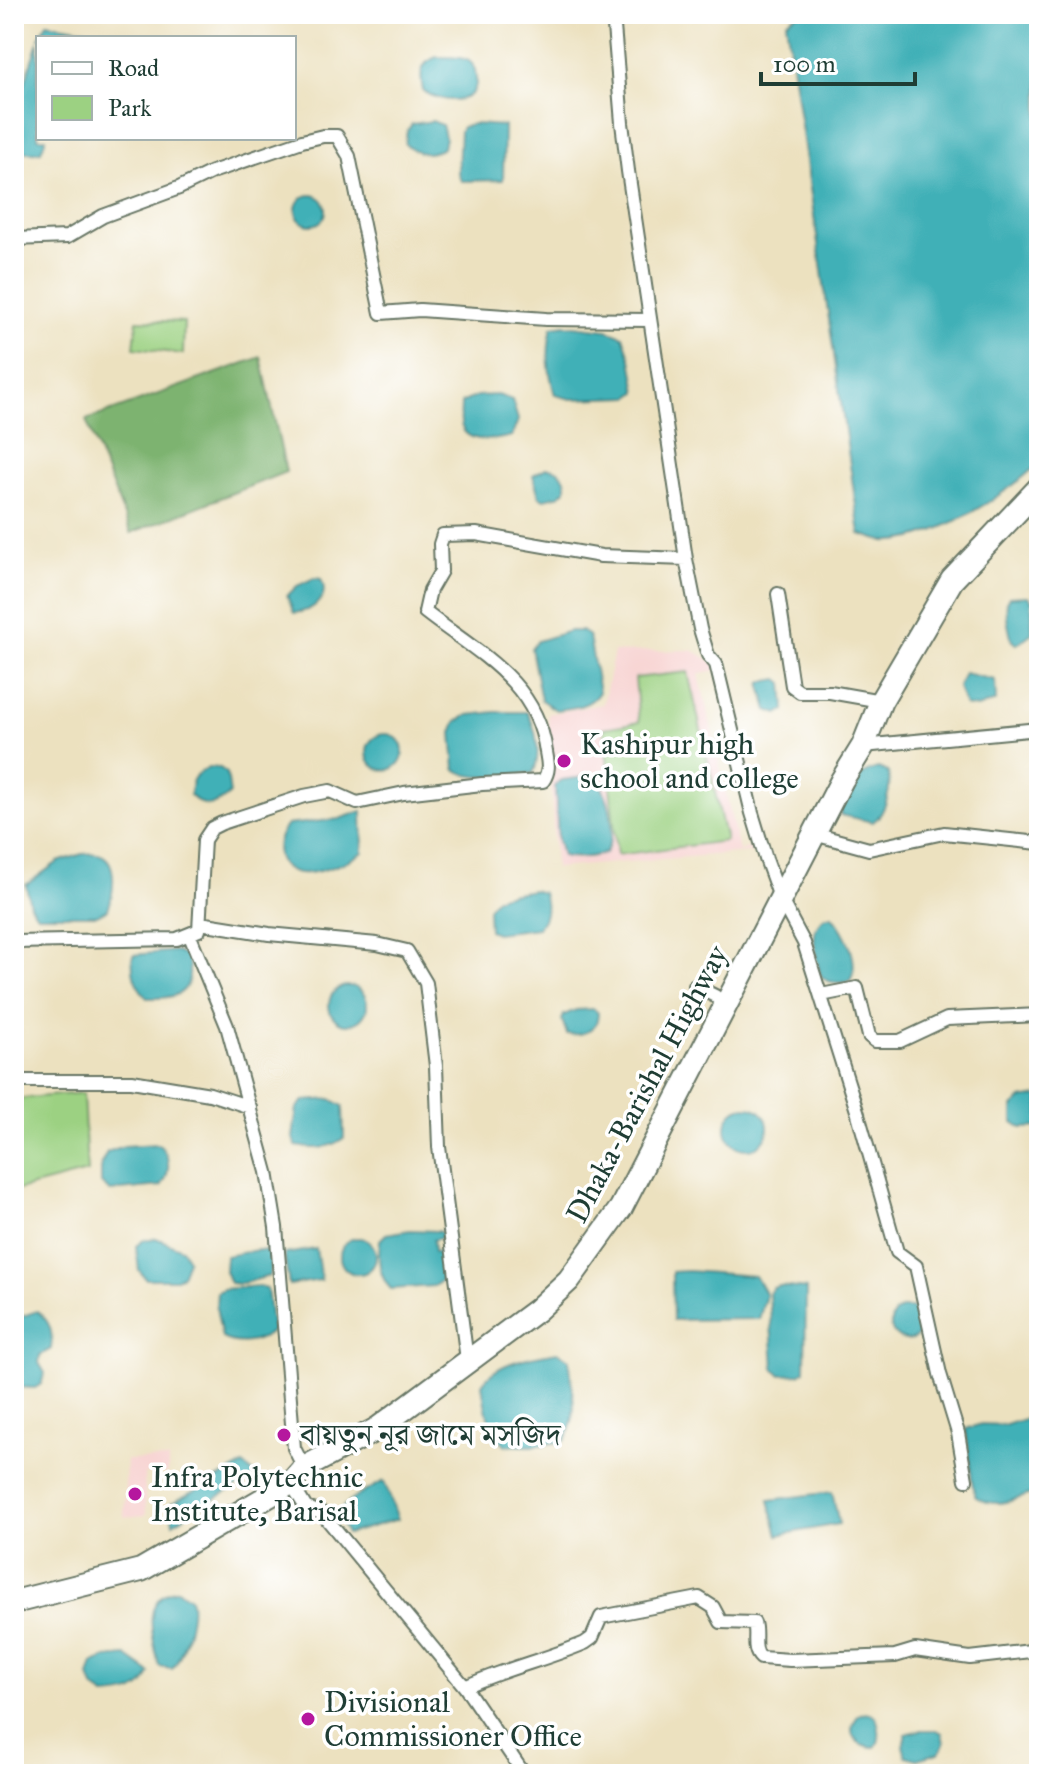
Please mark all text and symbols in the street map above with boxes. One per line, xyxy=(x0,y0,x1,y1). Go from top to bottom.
legend xyxy=(36,36,296,140)
scale bar xyxy=(761,36,915,86)
text: 100 m xyxy=(773,49,836,79)
text: Road xyxy=(108,53,159,83)
text: Park xyxy=(108,93,152,123)
place label: Kashipur high school and college xyxy=(580,726,799,796)
marker: Kashipur high school and college xyxy=(555,752,573,770)
street label: Dhaka-Barishal Highway xyxy=(559,938,736,1229)
place label: বায়তুন নূর জামে মসজিদ xyxy=(299,1417,562,1453)
marker: বায়তুন নূর জামে মসজিদ xyxy=(275,1426,293,1444)
place label: Infra Polytechnic Institute, Barisal xyxy=(151,1459,363,1529)
marker: Infra Polytechnic Institute, Barisal xyxy=(126,1485,144,1503)
place label: Divisional Commissioner Office xyxy=(324,1684,582,1754)
marker: Divisional Commissioner Office xyxy=(299,1710,317,1728)

